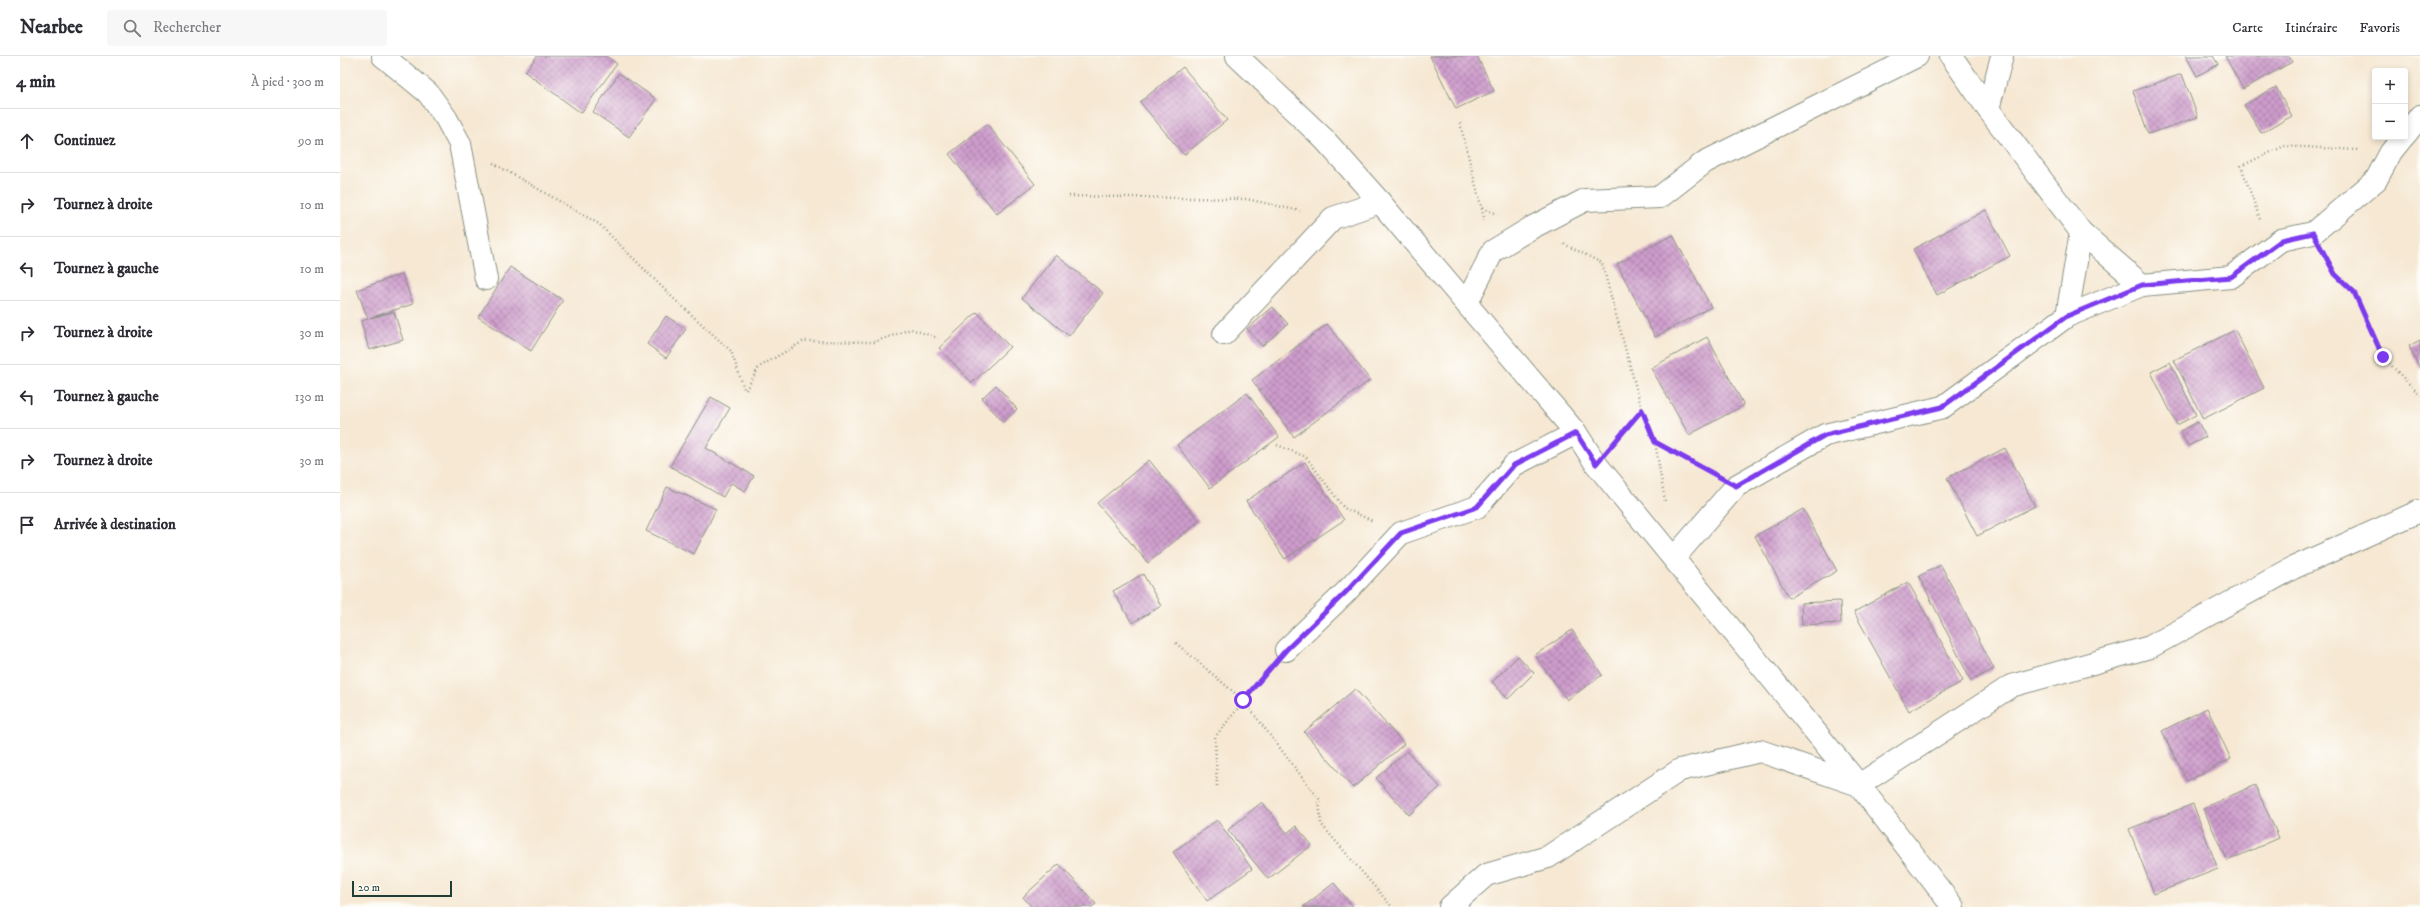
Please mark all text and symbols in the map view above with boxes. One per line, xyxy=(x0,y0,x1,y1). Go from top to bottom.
search box xyxy=(107,10,387,46)
text: Nearbee xyxy=(20,16,83,39)
icon: search xyxy=(121,17,143,39)
text: Rechercher xyxy=(153,18,221,37)
text: Carte xyxy=(2232,19,2263,37)
text: Itinéraire xyxy=(2285,19,2338,37)
text: Favoris xyxy=(2360,19,2400,37)
map controls xyxy=(2372,68,2408,140)
button: + xyxy=(2372,68,2408,104)
text: 4 min xyxy=(16,71,55,93)
text: À pied · 300 m xyxy=(251,74,324,90)
button: − xyxy=(2372,104,2408,140)
icon: ahead xyxy=(16,130,38,152)
text: Continuez xyxy=(54,131,115,150)
text: 90 m xyxy=(298,133,324,149)
icon: right xyxy=(16,194,38,216)
text: Tournez à droite xyxy=(54,195,152,214)
text: 10 m xyxy=(300,197,324,213)
icon: left xyxy=(16,258,38,280)
text: Tournez à gauche xyxy=(54,259,159,278)
text: 10 m xyxy=(300,261,324,277)
icon: right xyxy=(16,322,38,344)
text: Tournez à droite xyxy=(54,323,152,342)
text: 30 m xyxy=(300,325,324,341)
route end xyxy=(2374,348,2392,366)
icon: left xyxy=(16,386,38,408)
text: Tournez à gauche xyxy=(54,387,159,406)
text: 130 m xyxy=(295,389,324,405)
icon: right xyxy=(16,450,38,472)
text: Tournez à droite xyxy=(54,451,152,470)
text: 30 m xyxy=(300,453,324,469)
icon: arrive xyxy=(16,514,38,536)
text: Arrivée à destination xyxy=(54,515,176,534)
route start xyxy=(1234,691,1252,709)
scale bar xyxy=(352,879,452,898)
text: 20 m xyxy=(358,881,380,895)

